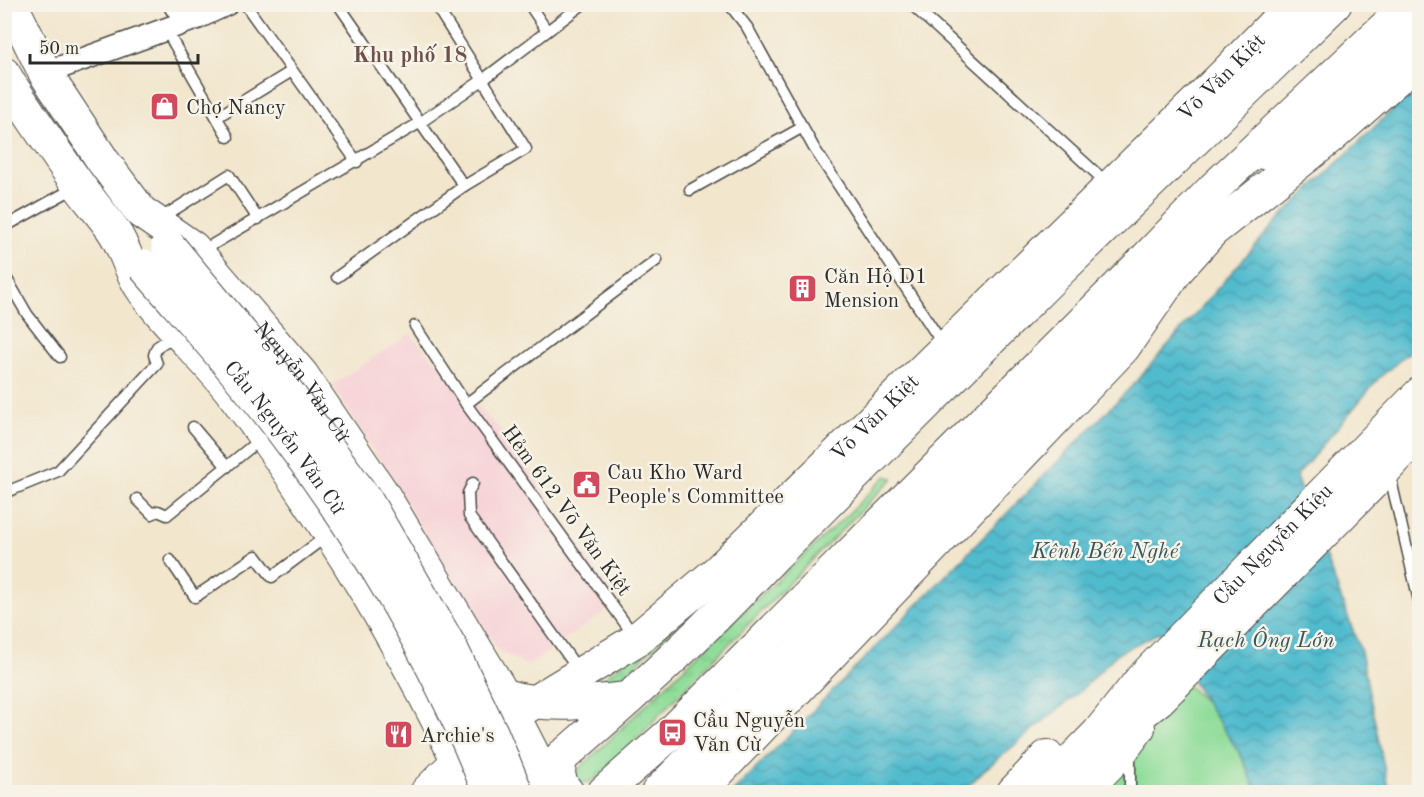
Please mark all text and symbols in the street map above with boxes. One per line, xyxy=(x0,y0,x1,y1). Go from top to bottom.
scale bar xyxy=(30,27,198,65)
street label: Võ Văn Kiệt xyxy=(1175,30,1270,126)
text: 50 m xyxy=(39,40,79,58)
district label: Khu phố 18 xyxy=(353,43,467,67)
shop icon: Chợ Nancy xyxy=(149,91,181,123)
place label: Chợ Nancy xyxy=(186,98,286,119)
place label: Căn Hộ D1 Mension xyxy=(824,267,927,312)
building icon: Căn Hộ D1 Mension xyxy=(787,272,819,304)
street label: Nguyễn Văn Cừ xyxy=(249,319,353,447)
street label: Cầu Nguyễn Văn Cừ xyxy=(219,358,348,519)
street label: Võ Văn Kiệt xyxy=(828,371,924,466)
street label: Hẻm 612 Võ Văn Kiệt xyxy=(497,422,634,600)
place label: Cau Kho Ward People's Committee xyxy=(607,463,784,508)
public building icon: Cau Kho Ward People's Committee xyxy=(570,468,602,500)
street label: Cầu Nguyễn Kiệu xyxy=(1210,481,1337,610)
water label: Kênh Bến Nghé xyxy=(1031,541,1180,563)
water label: Rạch Ông Lớn xyxy=(1196,626,1335,652)
place label: Cầu Nguyễn Văn Cừ xyxy=(693,709,805,756)
bus stop icon: Cầu Nguyễn Văn Cừ xyxy=(656,716,688,748)
restaurant icon: Archie's xyxy=(383,719,415,751)
place label: Archie's xyxy=(420,726,495,747)

